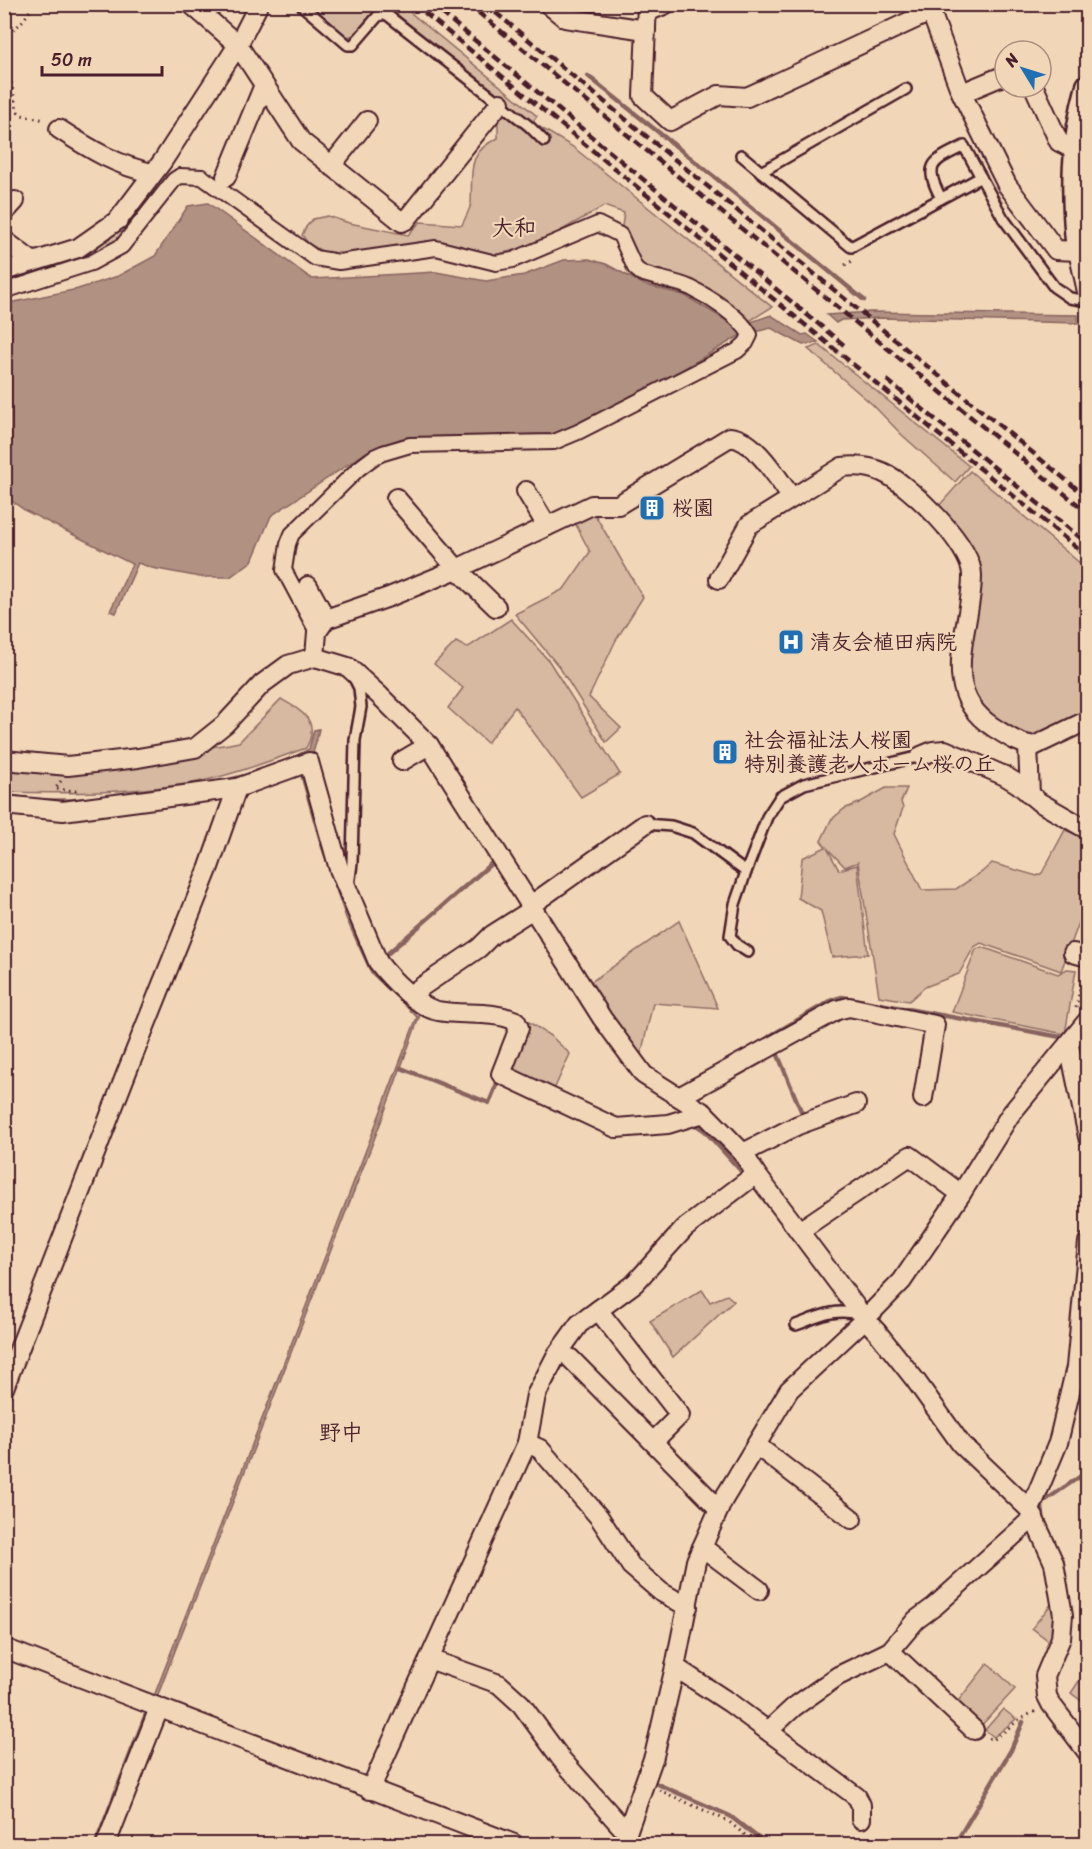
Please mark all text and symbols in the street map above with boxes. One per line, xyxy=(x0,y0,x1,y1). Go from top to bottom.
scale bar xyxy=(42,39,162,77)
north arrow xyxy=(993,39,1053,99)
text: 50 m xyxy=(51,44,92,76)
text: N xyxy=(996,46,1027,74)
district label: 大和 xyxy=(492,208,536,247)
place label: 桜園 xyxy=(672,489,714,527)
building icon: 桜園 xyxy=(637,493,667,523)
place label: 清友会植田病院 xyxy=(810,623,957,661)
hospital icon: 清友会植田病院 xyxy=(776,627,806,657)
place label: 社会福祉法人桜園 特別養護老人ホーム桜の丘 xyxy=(744,721,995,783)
building icon: 社会福祉法人桜園 特別養護老人ホーム桜の丘 xyxy=(710,737,740,767)
district label: 野中 xyxy=(319,1413,363,1452)

